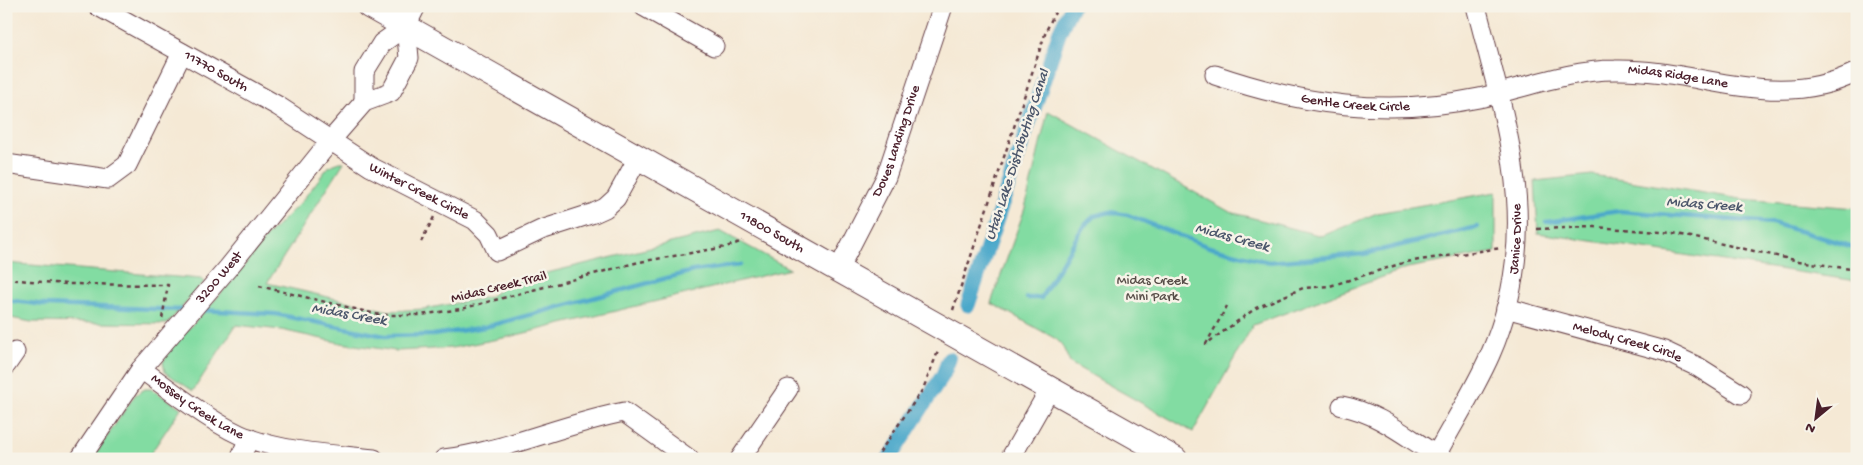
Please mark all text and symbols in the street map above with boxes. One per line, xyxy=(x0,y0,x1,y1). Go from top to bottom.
street label: 11770 South xyxy=(180,46,251,96)
street label: Midas Ridge Lane xyxy=(1627,62,1730,93)
water label: Utah Lake Distributing Canal xyxy=(982,66,1055,243)
street label: Doves Landing Drive xyxy=(868,82,925,201)
street label: Gentle Creek Circle xyxy=(1300,90,1411,116)
street label: Winter Creek Circle xyxy=(366,159,473,224)
water label: Midas Creek xyxy=(1666,193,1744,217)
street label: Janice Drive xyxy=(1505,202,1526,275)
street label: 11800 South xyxy=(735,207,808,258)
water label: Midas Creek xyxy=(1193,220,1272,257)
street label: 3200 West xyxy=(192,247,247,308)
street label: Midas Creek Trail xyxy=(449,268,549,308)
park label: Midas Creek Mini Park xyxy=(1117,273,1189,306)
water label: Midas Creek xyxy=(310,300,389,331)
street label: Melody Creek Circle xyxy=(1571,318,1685,367)
street label: Mossey Creek Lane xyxy=(147,370,247,444)
north arrow xyxy=(1790,392,1840,442)
text: N xyxy=(1803,418,1819,437)

